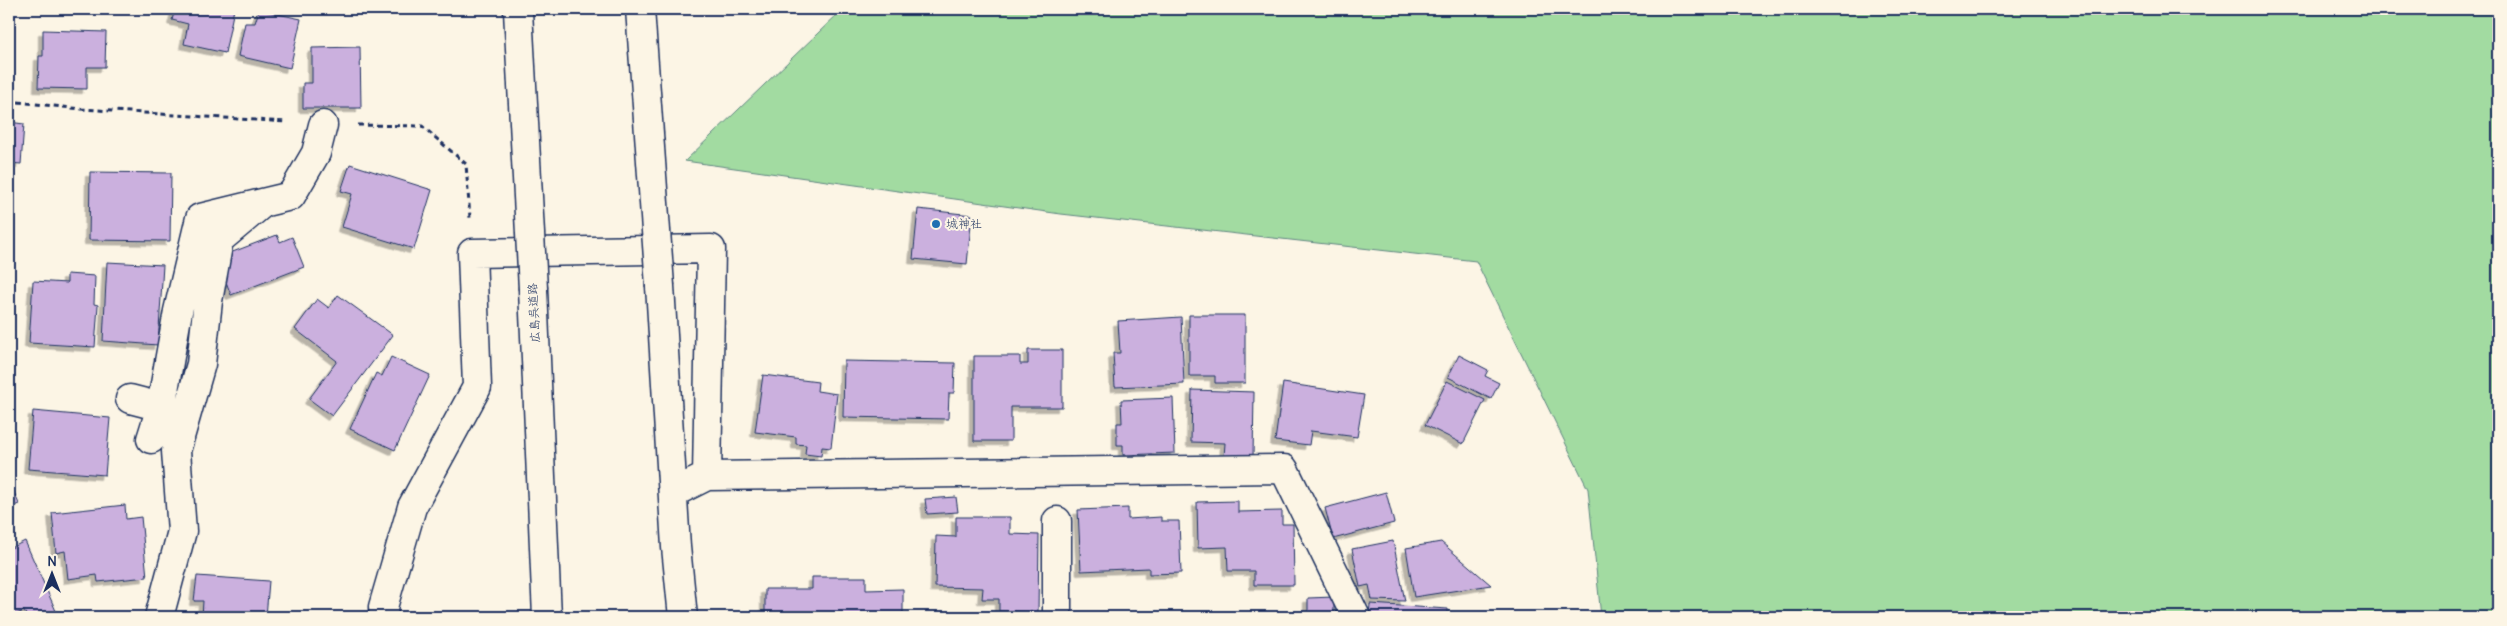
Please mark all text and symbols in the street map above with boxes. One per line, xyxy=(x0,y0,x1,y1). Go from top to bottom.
place label: 城神社 xyxy=(946,216,982,231)
marker: 城神社 xyxy=(930,218,942,230)
street label: 広島呉道路 xyxy=(524,283,543,343)
north arrow xyxy=(28,548,78,598)
text: N xyxy=(47,552,57,570)

